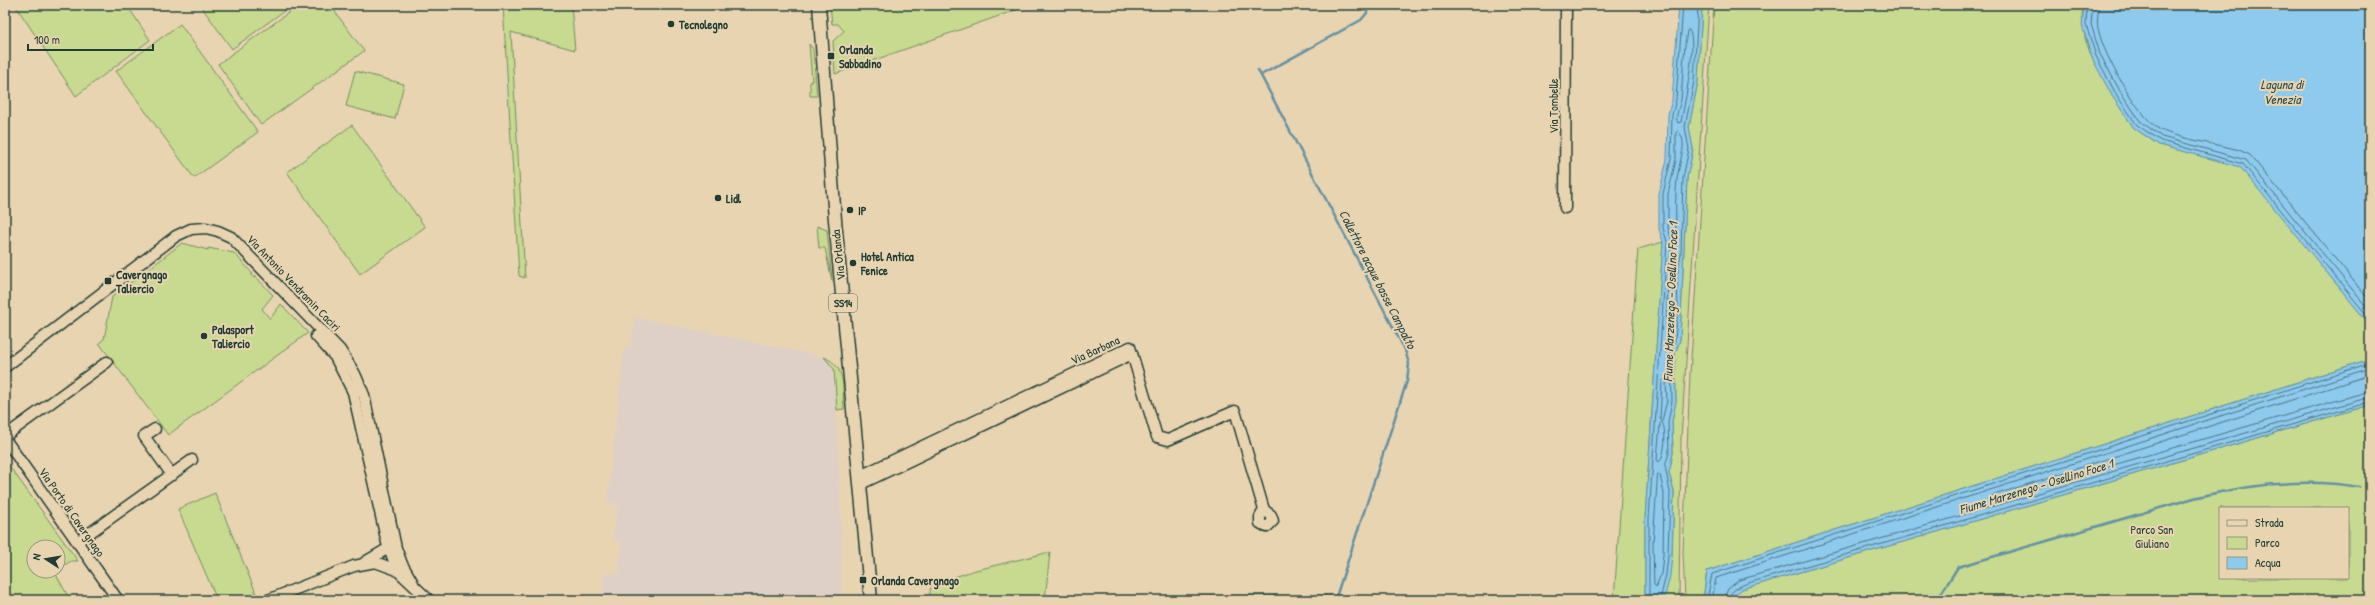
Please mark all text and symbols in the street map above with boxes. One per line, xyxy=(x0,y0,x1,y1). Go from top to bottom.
place label: Tecnolegno xyxy=(678,16,728,34)
marker: Tecnolegno xyxy=(666,19,676,29)
scale bar xyxy=(28,26,153,52)
text: 100 m xyxy=(34,31,60,48)
place label: Orlanda Sabbadino xyxy=(839,41,882,72)
marker: Orlanda Sabbadino xyxy=(826,51,836,61)
water label: Laguna di Venezia xyxy=(2261,75,2305,108)
street label: Via Tombelle xyxy=(1545,78,1562,134)
place label: Lidl xyxy=(726,190,742,207)
marker: Lidl xyxy=(713,193,723,203)
place label: IP xyxy=(858,202,867,219)
marker: IP xyxy=(845,205,855,215)
water label: Collettore acque basse Campalto xyxy=(1334,207,1422,354)
water label: Fiume Marzenego - Osellino Foce 1 xyxy=(1658,219,1683,382)
street label: Via Orlanda xyxy=(827,229,849,281)
street label: Via Antonio Vendramin Caciri xyxy=(243,231,345,335)
place label: Hotel Antica Fenice xyxy=(860,248,914,279)
marker: Hotel Antica Fenice xyxy=(848,258,858,268)
place label: Cavergnago Taliercio xyxy=(115,266,167,297)
marker: Cavergnago Taliercio xyxy=(103,276,113,286)
road number: SS14 xyxy=(829,294,857,312)
place label: Palasport Taliercio xyxy=(211,321,255,352)
marker: Palasport Taliercio xyxy=(199,331,209,341)
street label: Via Barbana xyxy=(1068,331,1122,369)
water label: Fiume Marzenego - Osellino Foce 1 xyxy=(1957,453,2118,519)
street label: Via Porto di Cavergnago xyxy=(35,464,109,560)
legend xyxy=(2219,507,2349,579)
text: Strada xyxy=(2255,514,2284,531)
park label: Parco San Giuliano xyxy=(2131,521,2173,552)
text: Parco xyxy=(2255,534,2280,551)
north arrow xyxy=(26,539,66,579)
text: N xyxy=(29,552,44,561)
text: Acqua xyxy=(2255,554,2281,571)
place label: Orlanda Cavergnago xyxy=(871,572,959,590)
marker: Orlanda Cavergnago xyxy=(858,575,868,585)

